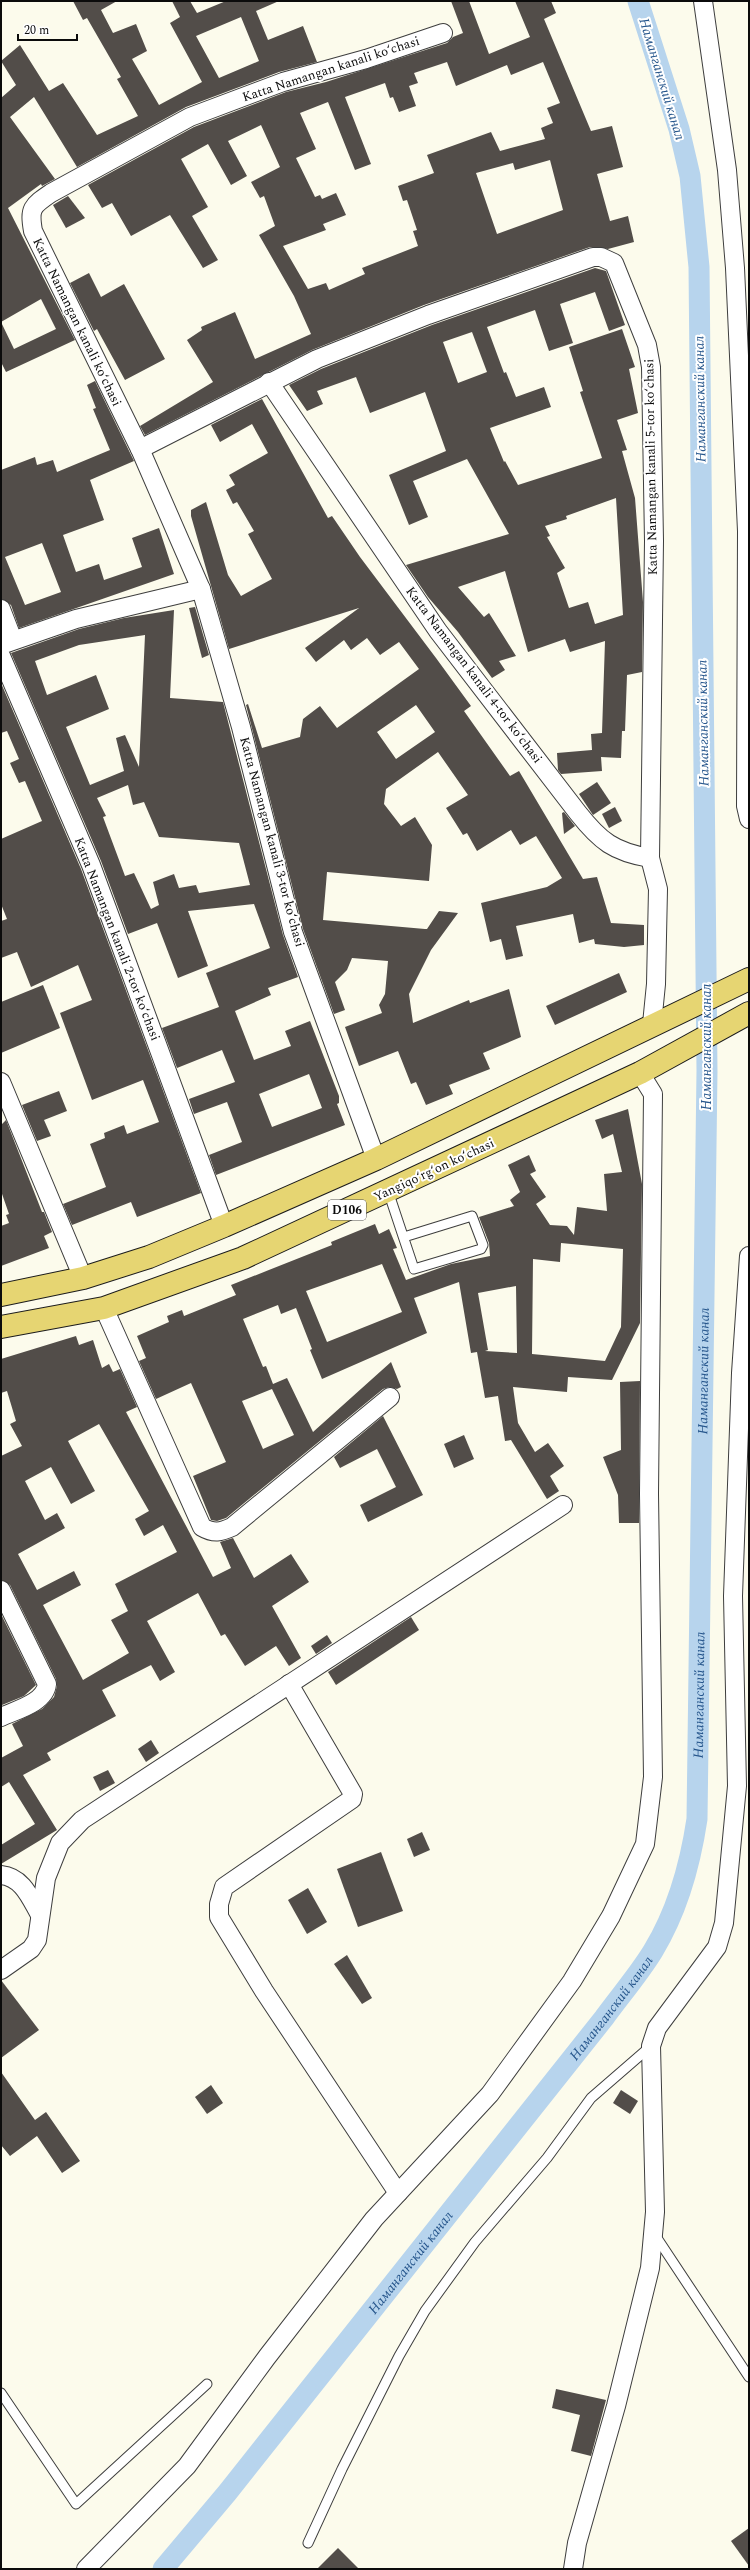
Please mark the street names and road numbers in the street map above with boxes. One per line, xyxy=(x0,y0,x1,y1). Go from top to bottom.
street label: Katta Namangan kanali koʻchasi xyxy=(240,31,422,107)
street label: Katta Namangan kanali koʻchasi xyxy=(27,234,127,410)
street label: Katta Namangan kanali 5-tor koʻchasi xyxy=(639,358,663,576)
street label: Katta Namangan kanali 4-tor koʻchasi xyxy=(401,582,547,768)
street label: Katta Namangan kanali 3-tor koʻchasi xyxy=(234,735,310,949)
street label: Katta Namangan kanali 2-tor koʻchasi xyxy=(69,834,165,1044)
street label: Yangiqoʻrgʻon koʻchasi xyxy=(370,1133,498,1207)
road number: D106 xyxy=(328,1200,366,1220)

